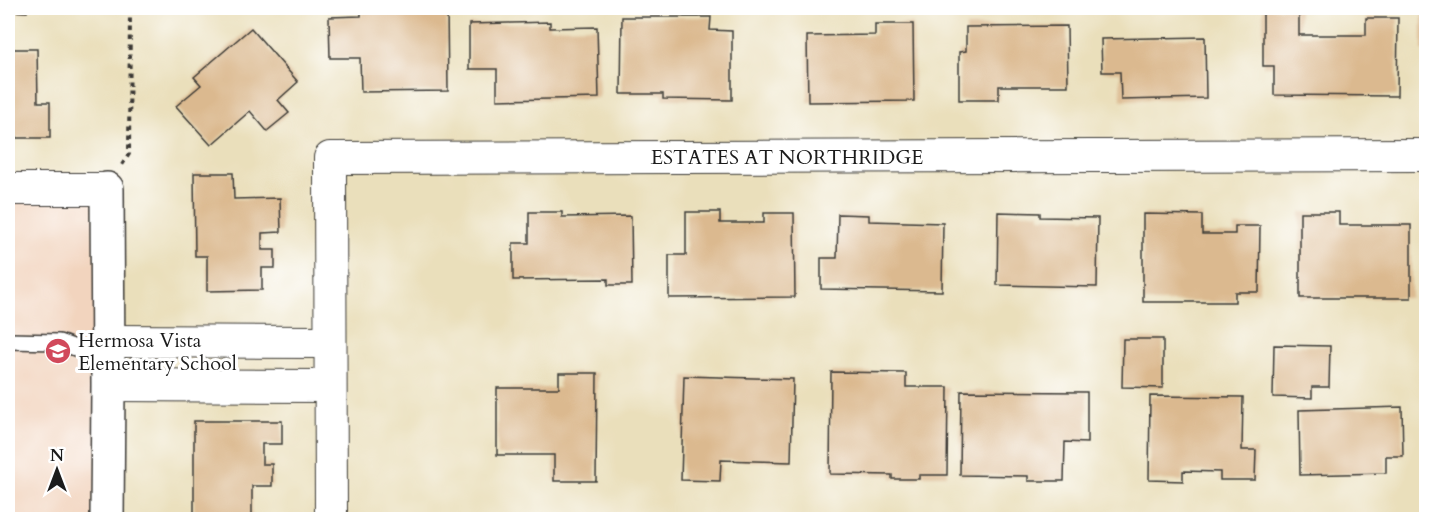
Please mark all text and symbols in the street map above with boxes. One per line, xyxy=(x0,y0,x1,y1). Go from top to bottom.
street label: ESTATES AT NORTHRIDGE xyxy=(651,144,923,171)
place label: Hermosa Vista Elementary School xyxy=(78,327,237,377)
school or university icon: Hermosa Vista Elementary School xyxy=(43,336,73,366)
north arrow xyxy=(27,440,87,500)
text: N xyxy=(50,445,64,467)

